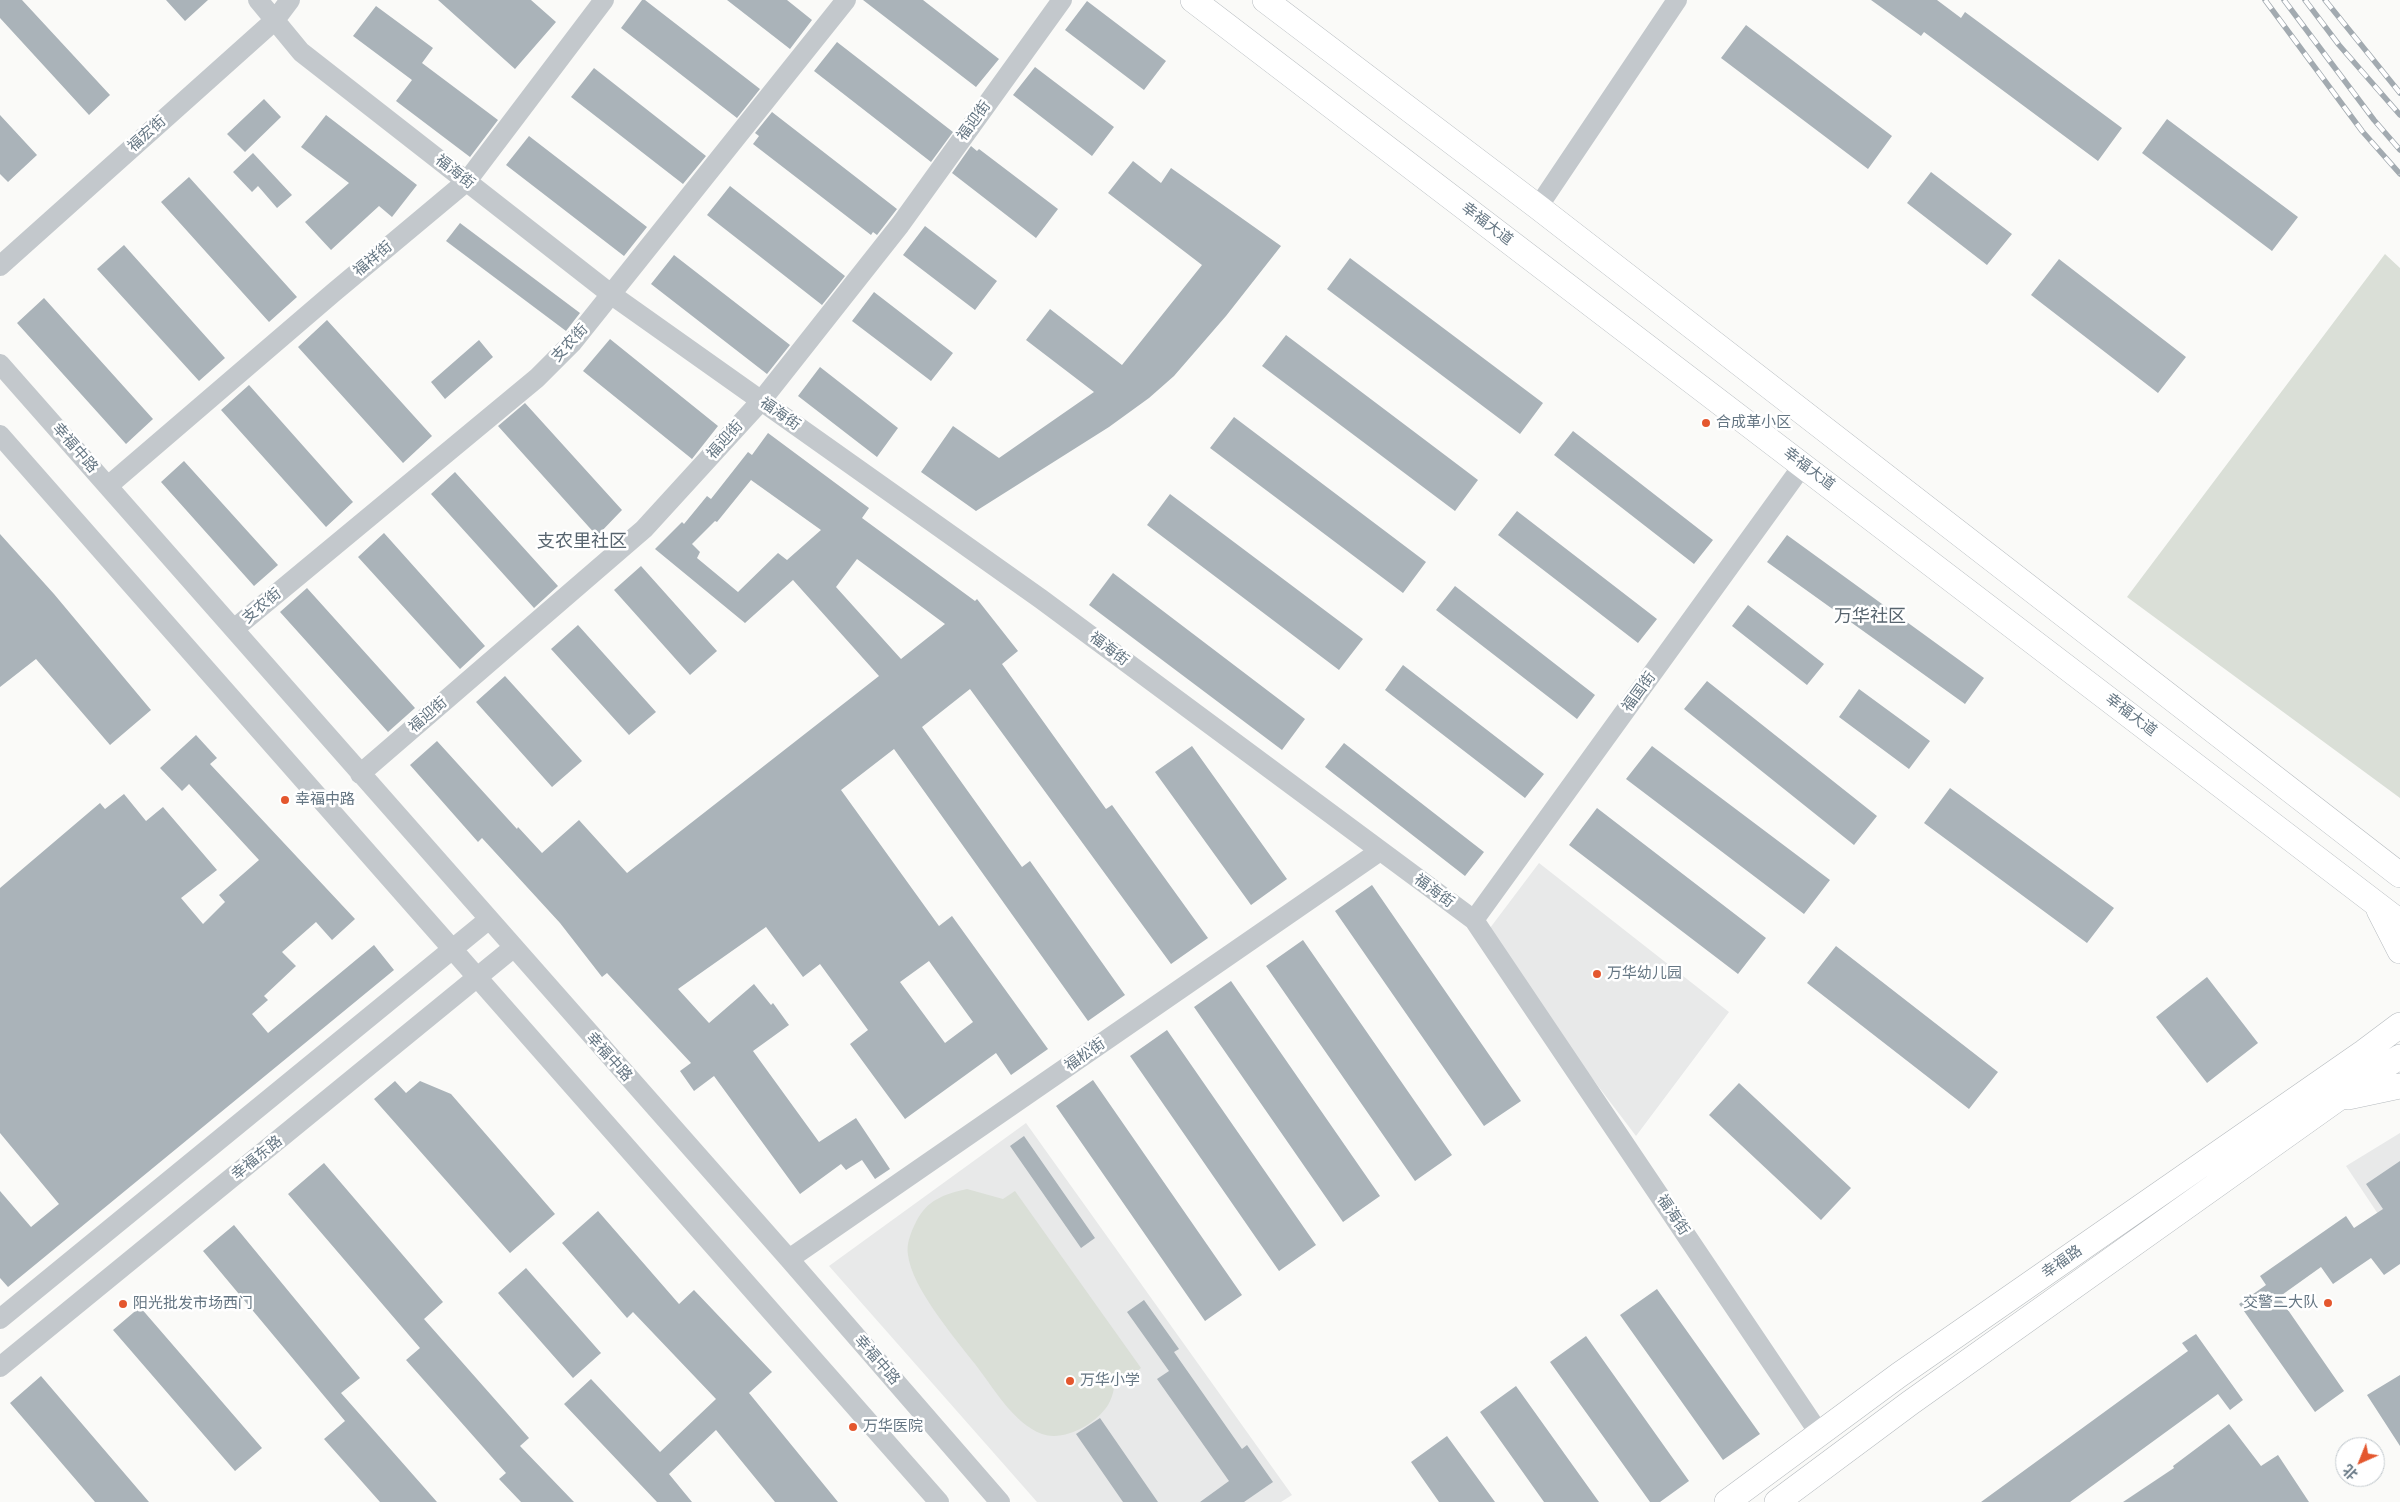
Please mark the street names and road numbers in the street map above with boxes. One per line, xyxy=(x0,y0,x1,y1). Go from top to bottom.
street label: 福迎街 xyxy=(953,98,995,144)
street label: 福宏街 xyxy=(124,112,170,156)
street label: 福海街 xyxy=(432,151,478,193)
street label: 幸福大道 xyxy=(1458,199,1516,249)
street label: 福祥街 xyxy=(350,238,396,280)
street label: 支农街 xyxy=(548,320,592,366)
street label: 福海街 xyxy=(756,394,804,434)
street label: 福迎街 xyxy=(703,417,747,463)
street label: 幸福中路 xyxy=(49,419,101,477)
street label: 幸福大道 xyxy=(1780,444,1838,494)
street label: 支农街 xyxy=(239,585,285,627)
street label: 福海街 xyxy=(1086,628,1132,670)
street label: 福国街 xyxy=(1618,669,1660,715)
street label: 幸福大道 xyxy=(2102,690,2160,740)
street label: 福迎街 xyxy=(405,693,451,737)
street label: 福海街 xyxy=(1411,870,1457,912)
street label: 幸福中路 xyxy=(582,1029,636,1085)
street label: 福松街 xyxy=(1061,1035,1109,1075)
street label: 幸福东路 xyxy=(228,1132,286,1184)
street label: 福海街 xyxy=(1653,1191,1693,1239)
street label: 幸福路 xyxy=(2038,1242,2086,1282)
street label: 幸福中路 xyxy=(851,1331,903,1389)

